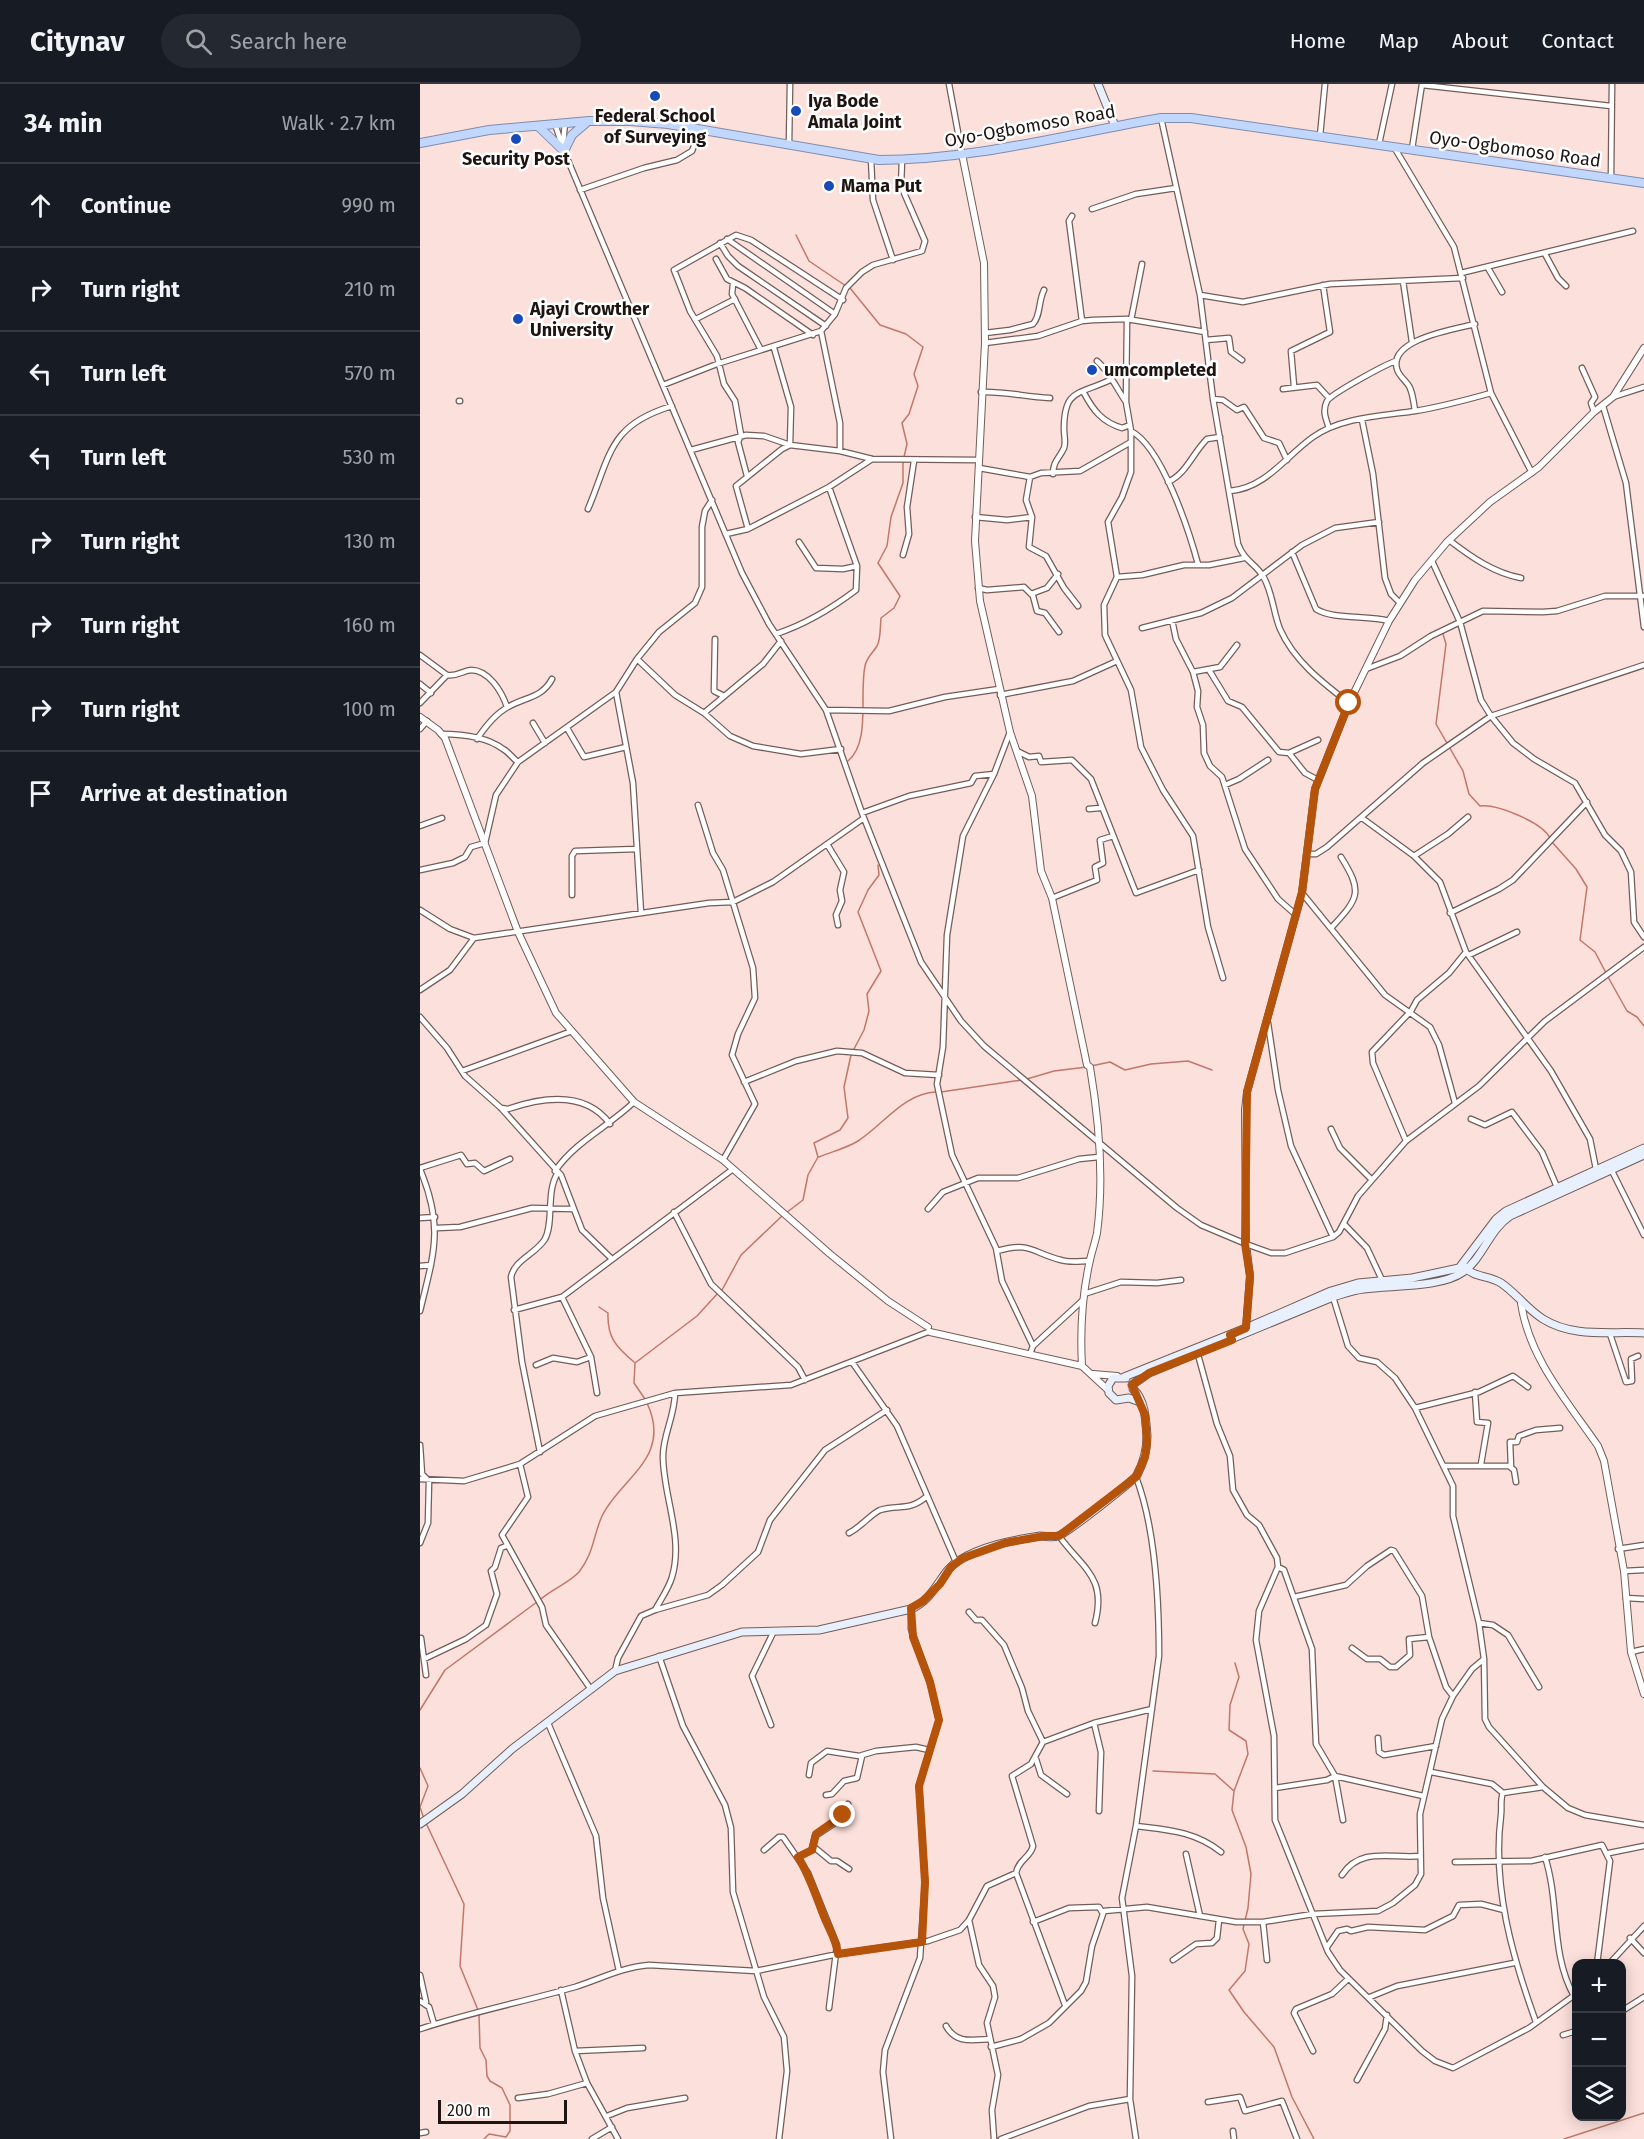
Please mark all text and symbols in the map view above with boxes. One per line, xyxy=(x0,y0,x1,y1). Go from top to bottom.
search box xyxy=(161,14,581,68)
text: Citynav xyxy=(30,25,125,58)
icon: search xyxy=(182,25,215,58)
text: Search here xyxy=(230,28,347,55)
text: Home xyxy=(1290,28,1346,54)
text: Map xyxy=(1379,28,1419,54)
text: About xyxy=(1452,28,1509,54)
text: Contact xyxy=(1542,28,1614,54)
marker: Federal School of Surveying xyxy=(648,89,662,103)
place label: Iya Bode Amala Joint xyxy=(807,90,903,133)
street label: Oyo-Ogbomoso Road xyxy=(943,100,1117,152)
marker: Iya Bode Amala Joint xyxy=(789,104,803,118)
place label: Federal School of Surveying xyxy=(595,105,716,148)
text: 34 min xyxy=(24,108,103,139)
text: Walk · 2.7 km xyxy=(282,111,396,135)
street label: Oyo-Ogbomoso Road xyxy=(1428,126,1602,172)
marker: Security Post xyxy=(509,132,523,146)
place label: Security Post xyxy=(462,148,571,170)
place label: Mama Put xyxy=(841,175,923,197)
marker: Mama Put xyxy=(822,179,836,193)
icon: ahead xyxy=(24,189,57,222)
text: Continue xyxy=(81,192,171,219)
text: 990 m xyxy=(341,193,396,217)
icon: right xyxy=(24,273,57,306)
text: Turn right xyxy=(81,276,180,303)
text: 210 m xyxy=(344,277,396,301)
place label: Ajayi Crowther University xyxy=(529,298,650,341)
marker: Ajayi Crowther University xyxy=(511,312,525,326)
icon: left xyxy=(24,357,57,390)
place label: umcompleted xyxy=(1104,359,1217,381)
text: Turn left xyxy=(81,360,166,387)
text: 570 m xyxy=(344,361,396,385)
marker: umcompleted xyxy=(1085,363,1099,377)
icon: left xyxy=(24,441,57,474)
text: Turn left xyxy=(81,444,166,471)
text: 530 m xyxy=(343,445,396,469)
icon: right xyxy=(24,525,57,558)
text: Turn right xyxy=(81,528,180,555)
text: 130 m xyxy=(344,529,396,553)
icon: right xyxy=(24,609,57,642)
text: Turn right xyxy=(81,612,180,639)
text: 160 m xyxy=(343,613,396,637)
route start xyxy=(1335,689,1361,715)
icon: right xyxy=(24,693,57,726)
text: Turn right xyxy=(81,696,180,723)
text: 100 m xyxy=(343,697,396,721)
icon: arrive xyxy=(24,777,57,810)
text: Arrive at destination xyxy=(81,780,288,807)
route end xyxy=(829,1801,855,1827)
map controls xyxy=(1572,1959,1626,2121)
button: + xyxy=(1572,1959,1626,2013)
button: − xyxy=(1572,2013,1626,2067)
button: layers xyxy=(1572,2067,1626,2121)
scale bar xyxy=(438,2097,567,2124)
text: 200 m xyxy=(447,2101,491,2120)

